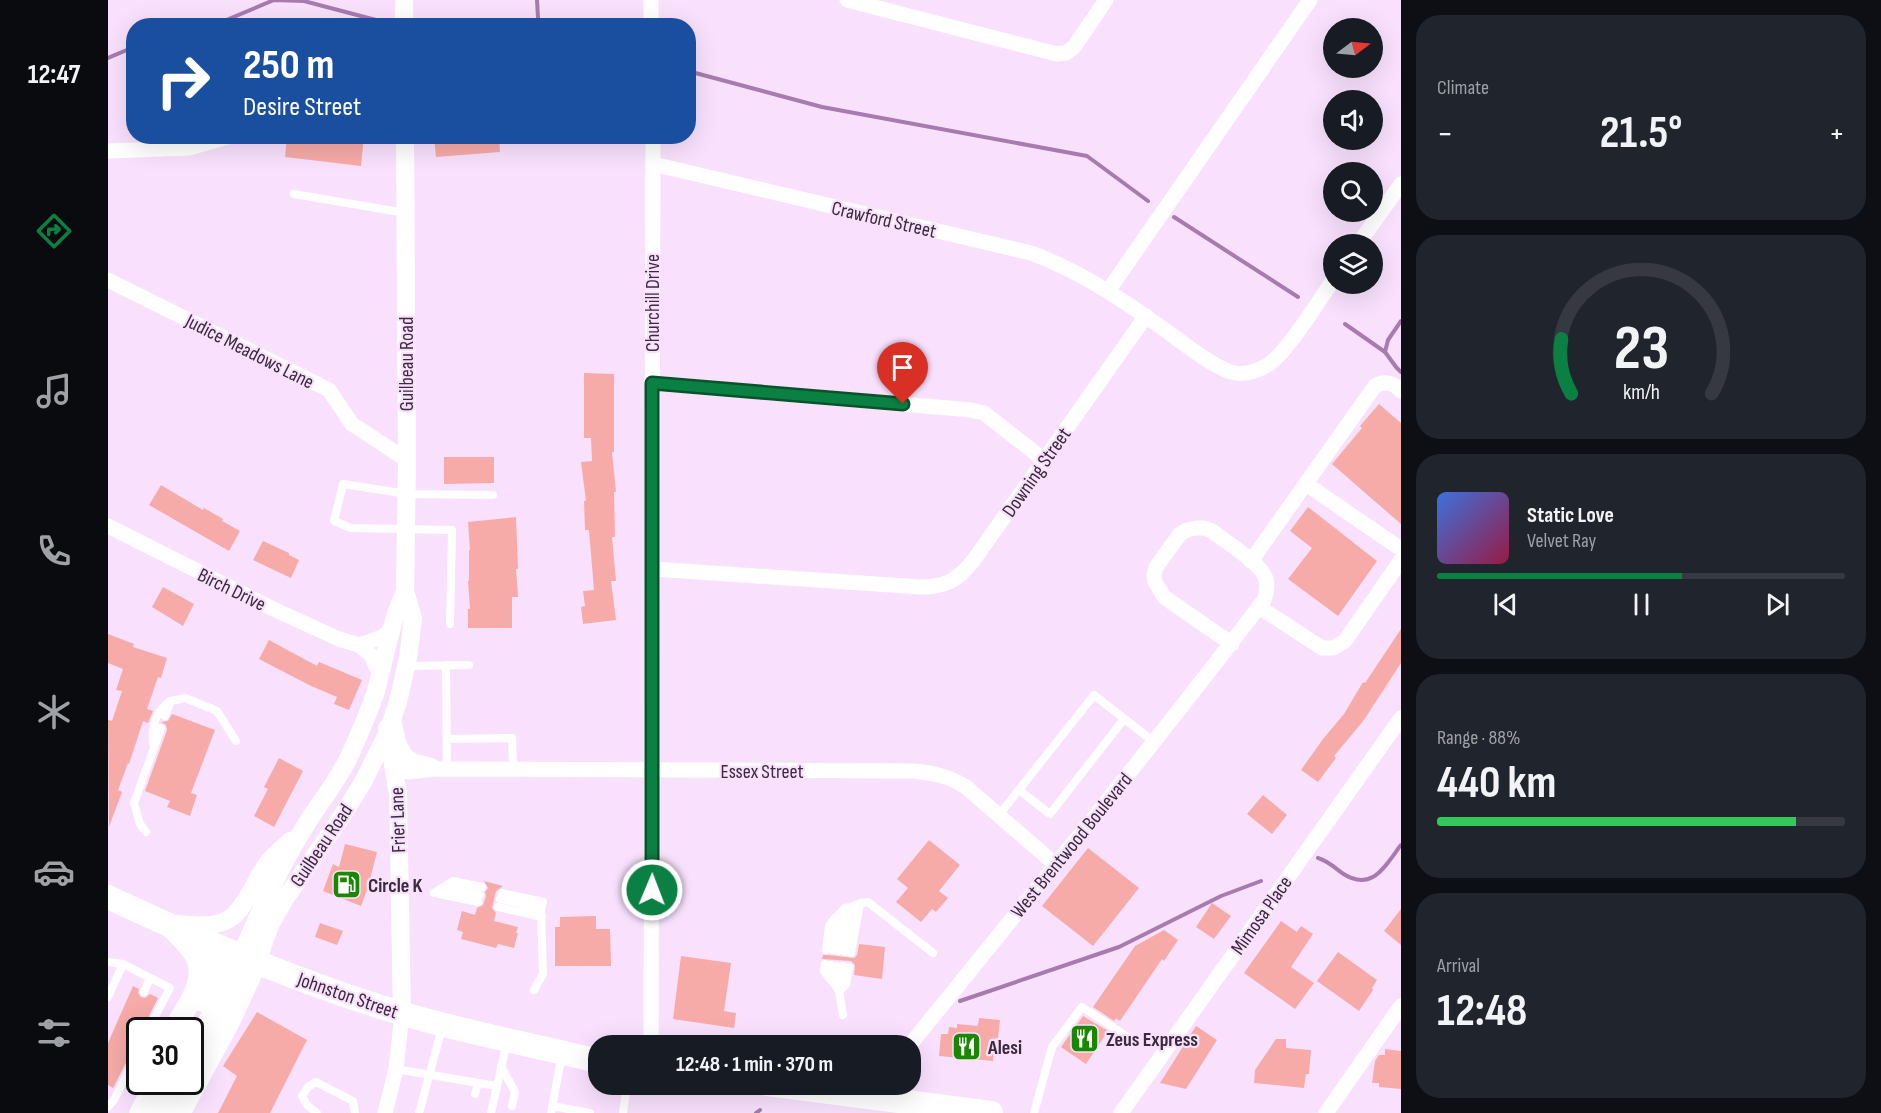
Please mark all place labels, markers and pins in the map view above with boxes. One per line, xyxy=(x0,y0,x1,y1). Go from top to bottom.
pin xyxy=(877,342,928,404)
fuel station icon: Circle K xyxy=(331,869,363,901)
place label: Circle K xyxy=(368,874,422,898)
restaurant icon: Zeus Express xyxy=(1069,1023,1101,1055)
place label: Zeus Express xyxy=(1106,1028,1198,1052)
restaurant icon: Alesi xyxy=(951,1031,983,1063)
place label: Alesi xyxy=(987,1036,1022,1060)

